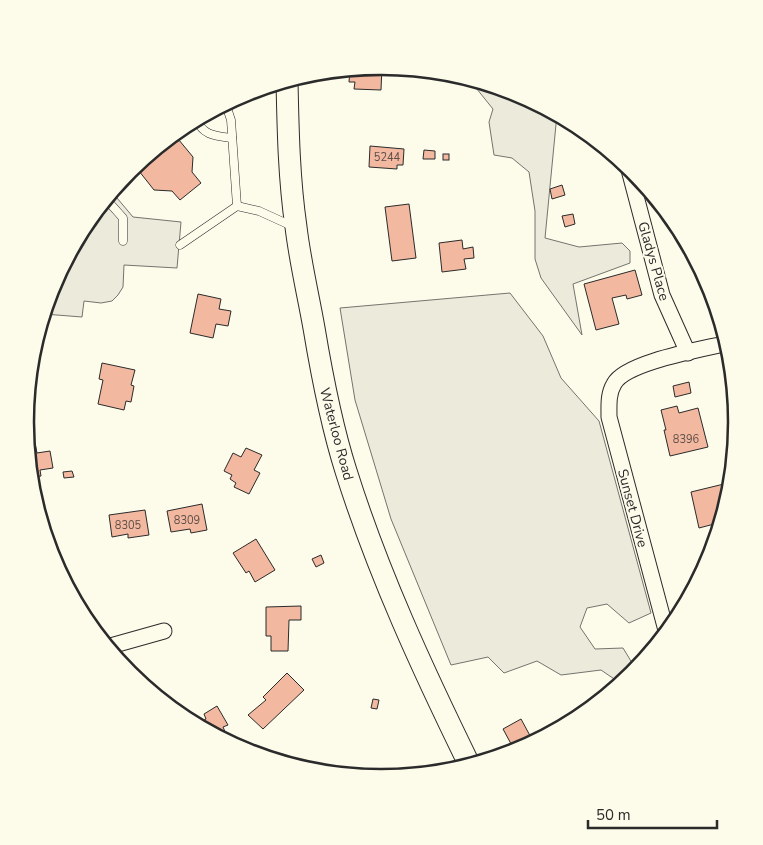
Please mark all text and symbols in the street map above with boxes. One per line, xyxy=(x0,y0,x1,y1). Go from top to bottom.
house number: 5244 xyxy=(374,150,401,165)
street label: Gladys Place xyxy=(633,219,674,303)
street label: Waterloo Road xyxy=(315,386,358,483)
house number: 8396 xyxy=(673,432,700,447)
street label: Sunset Drive xyxy=(613,467,652,549)
house number: 8309 xyxy=(174,513,200,528)
house number: 8305 xyxy=(115,518,142,533)
scale bar xyxy=(588,798,717,830)
text: 50 m xyxy=(596,805,631,825)

